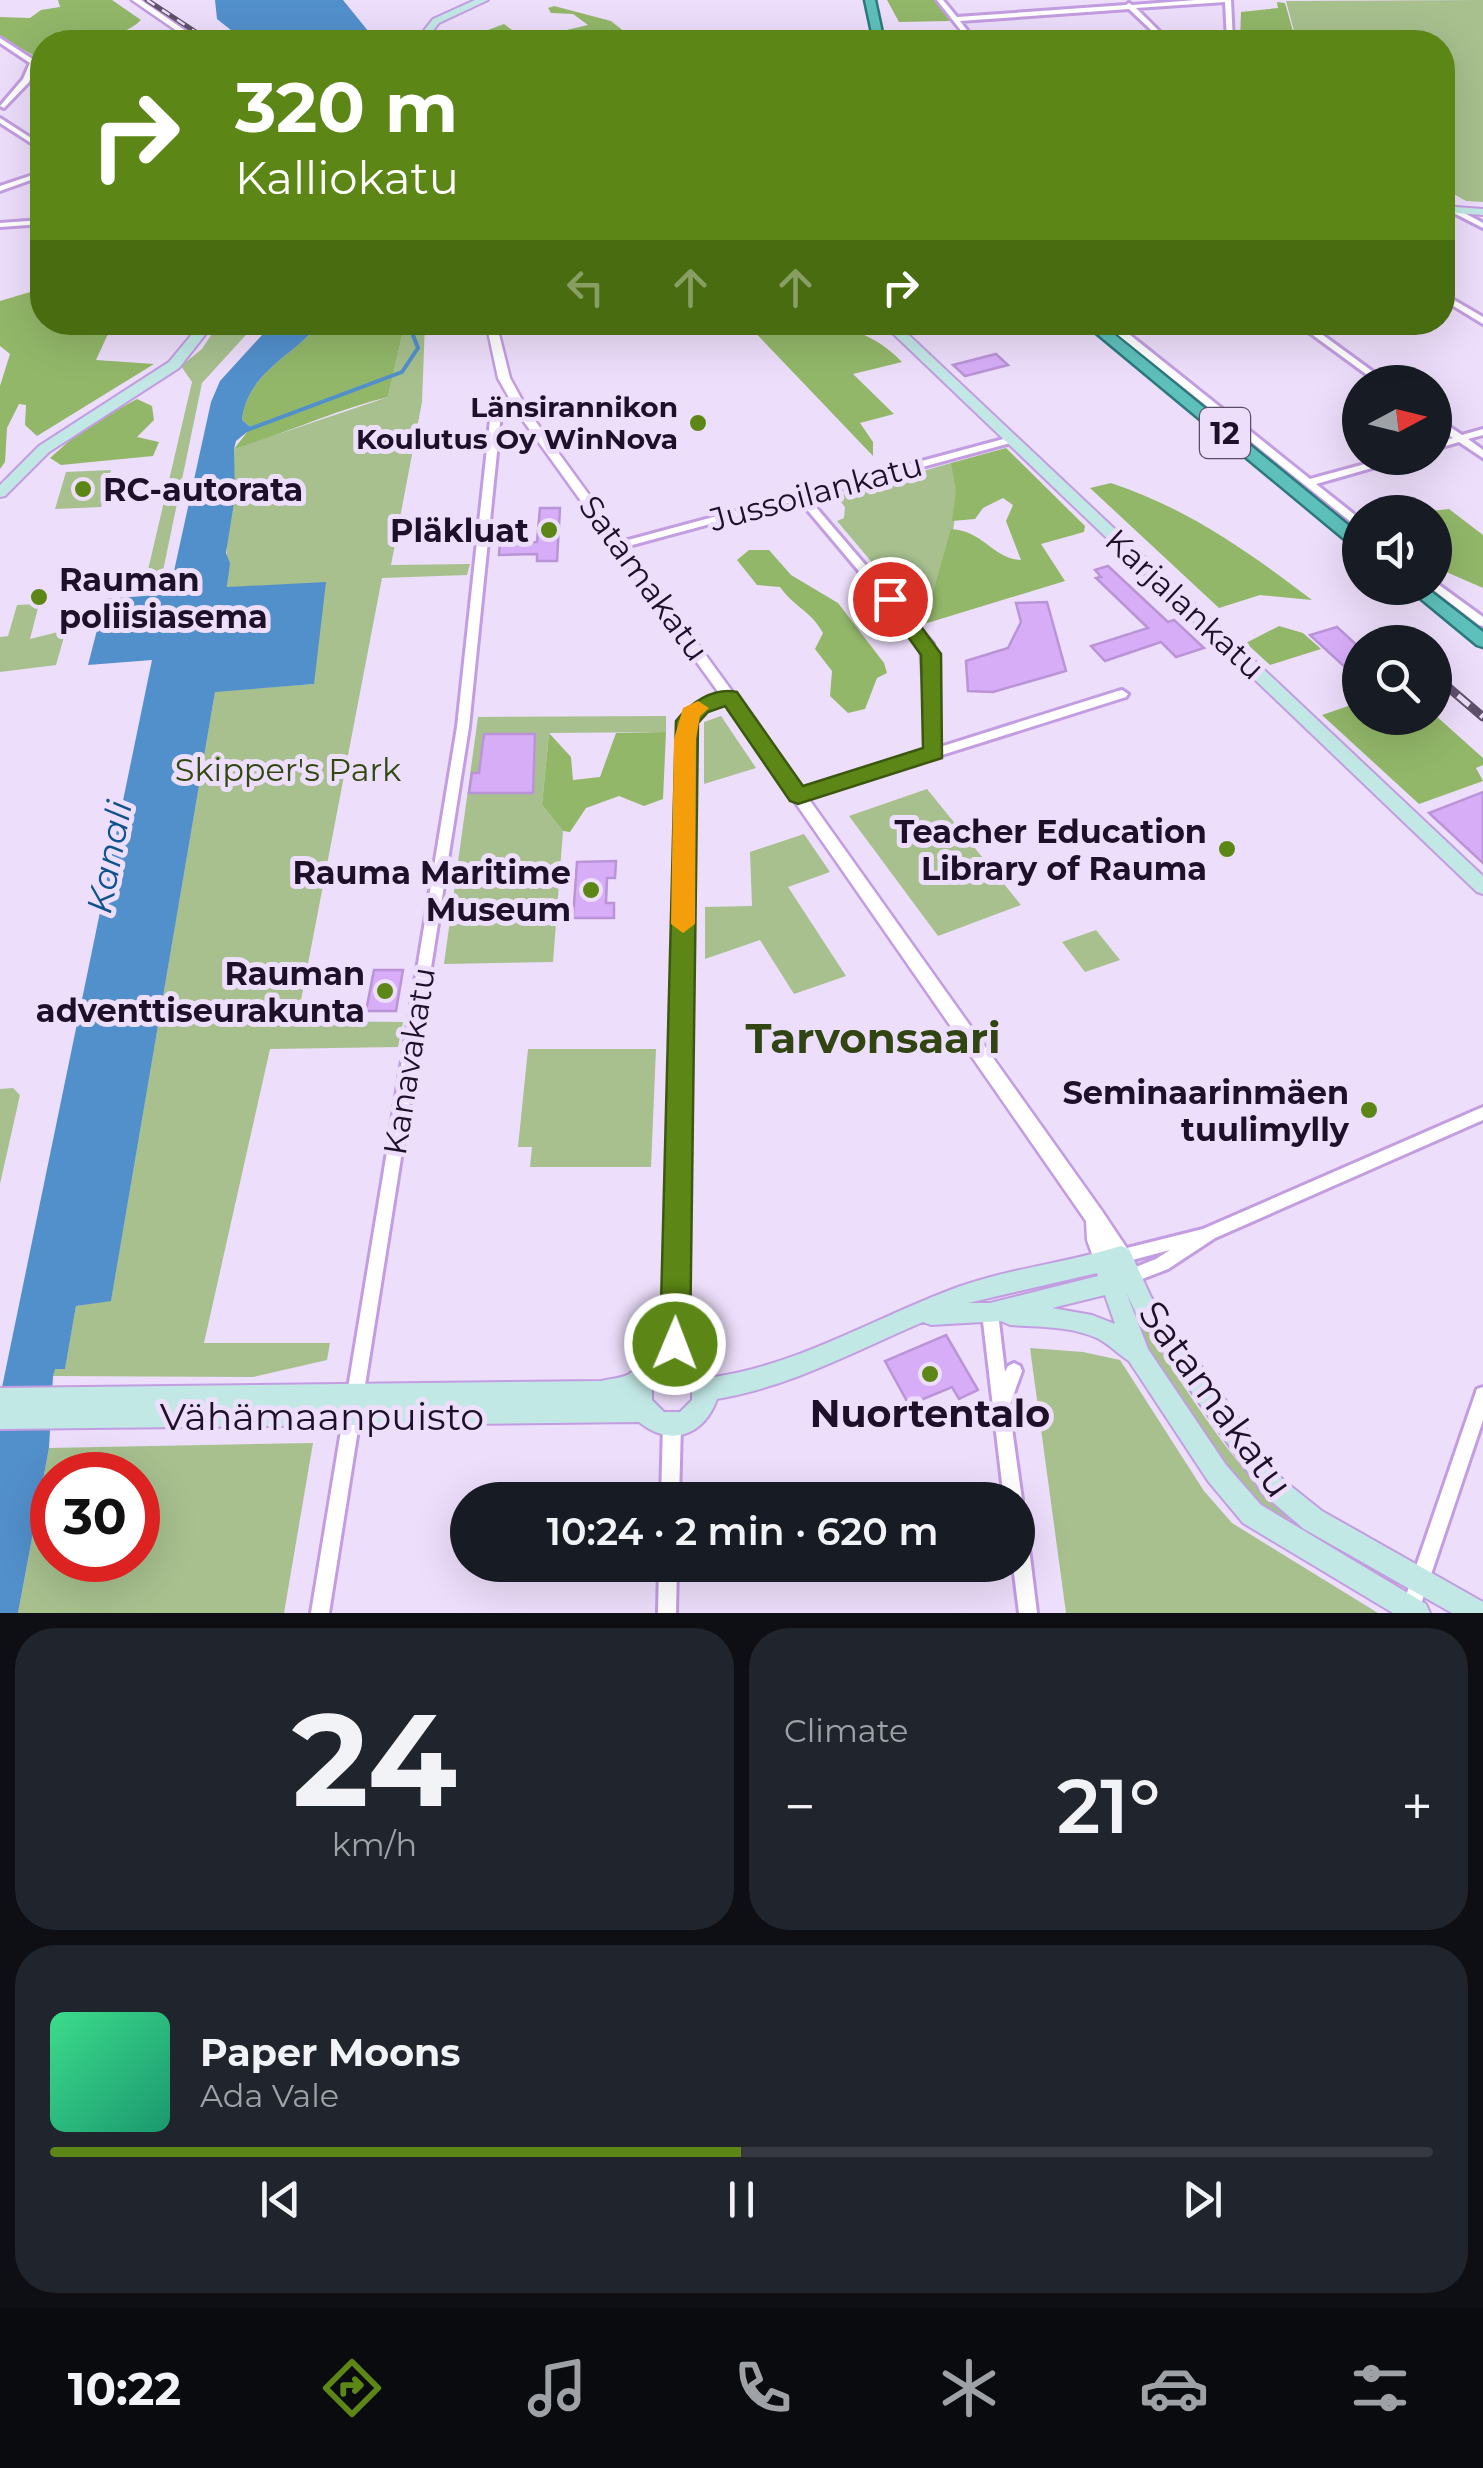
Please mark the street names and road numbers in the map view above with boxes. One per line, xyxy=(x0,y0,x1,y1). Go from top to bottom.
road number: 12 xyxy=(1200,408,1250,458)
street label: Jussoilankatu xyxy=(704,445,927,539)
street label: Satamakatu xyxy=(571,488,717,668)
street label: Karjalankatu xyxy=(1097,521,1273,687)
street label: Kanavakatu xyxy=(375,965,443,1157)
street label: Satamakatu xyxy=(1129,1292,1303,1506)
street label: Vähämaanpuisto xyxy=(160,1393,484,1440)

